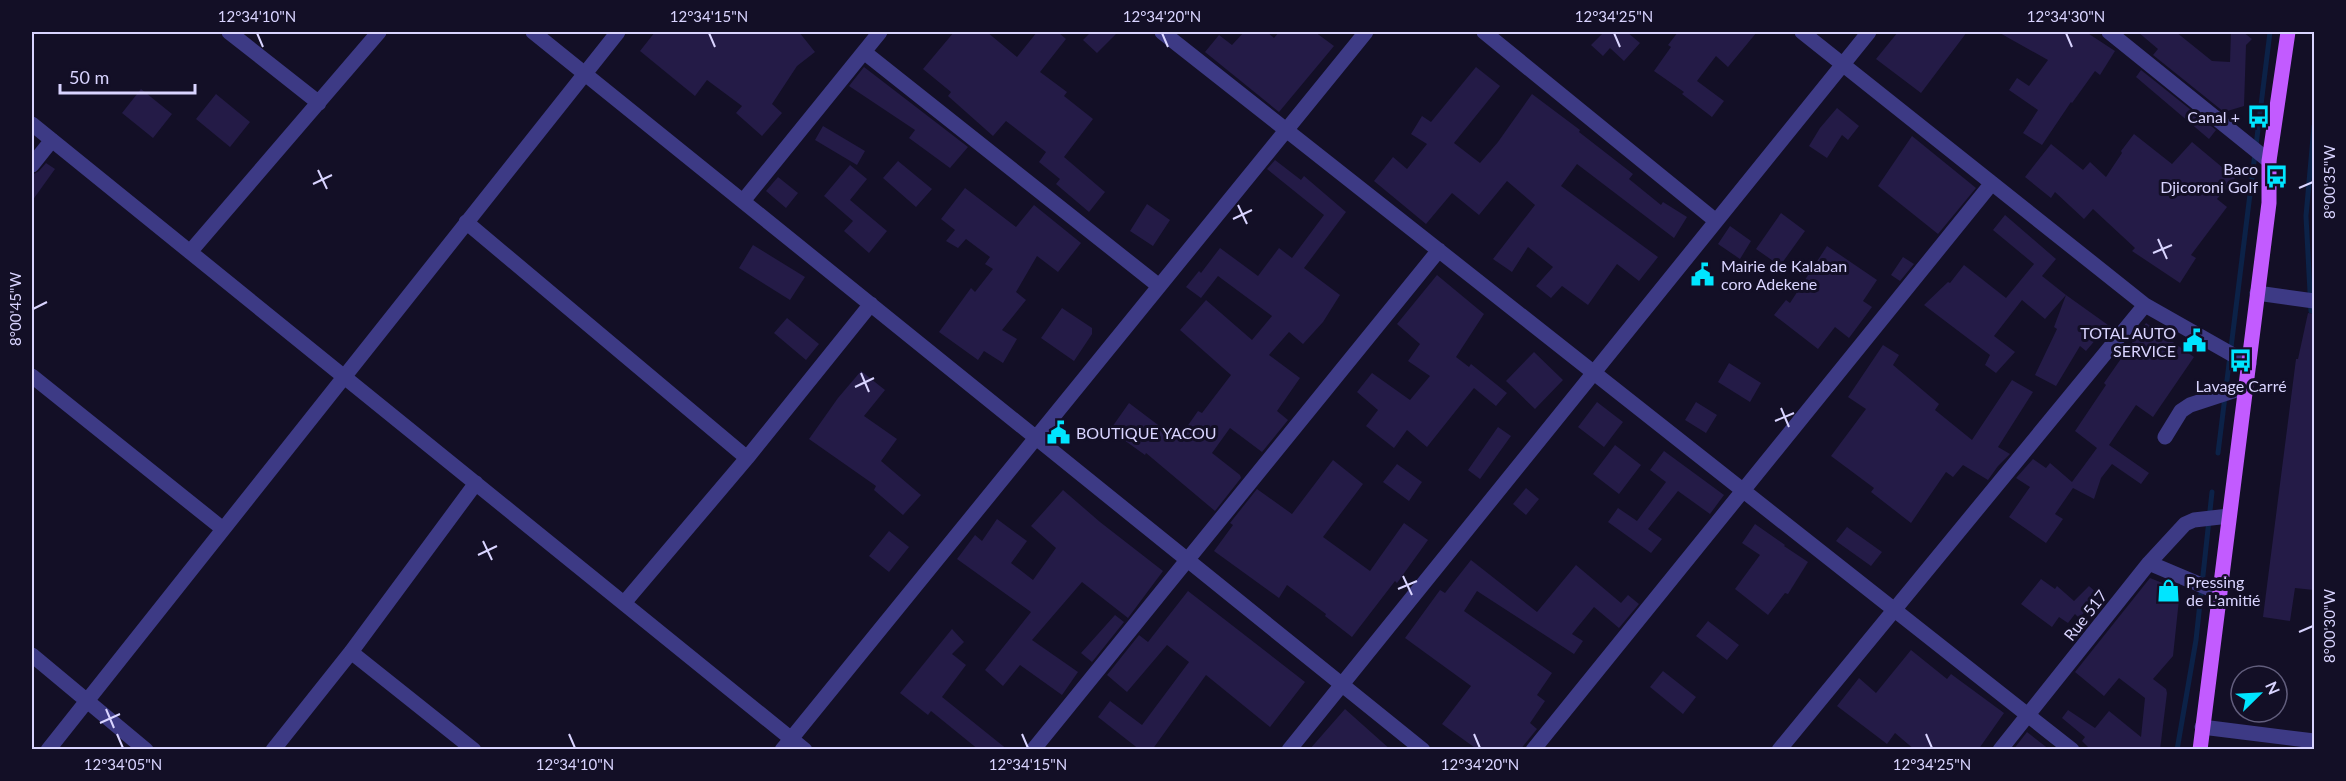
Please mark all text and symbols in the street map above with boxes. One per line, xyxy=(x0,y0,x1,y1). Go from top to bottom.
text: 12°34'10"N xyxy=(218,7,296,25)
text: 12°34'15"N xyxy=(670,7,748,25)
text: 12°34'20"N xyxy=(1123,7,1201,25)
text: 12°34'25"N xyxy=(1575,7,1653,25)
text: 12°34'30"N xyxy=(2027,7,2105,25)
scale bar xyxy=(60,57,195,95)
text: 50 m xyxy=(69,66,109,88)
bus stop icon: Canal + xyxy=(2245,103,2271,129)
place label: Canal + xyxy=(2187,107,2240,126)
text: 8°00'35"W xyxy=(2320,145,2338,219)
place label: Baco Djicoroni Golf xyxy=(2160,159,2258,196)
bus stop icon: Baco Djicoroni Golf xyxy=(2263,164,2289,190)
place label: Mairie de Kalaban coro Adekene xyxy=(1721,256,1847,293)
public building icon: Mairie de Kalaban coro Adekene xyxy=(1690,261,1716,287)
text: 8°00'45"W xyxy=(6,272,24,346)
place label: TOTAL AUTO SERVICE xyxy=(2080,323,2176,360)
public building icon: TOTAL AUTO SERVICE xyxy=(2181,328,2207,354)
bus stop icon: Lavage Carré xyxy=(2228,347,2254,373)
place label: Lavage Carré xyxy=(2195,376,2287,395)
public building icon: BOUTIQUE YACOU xyxy=(1045,419,1071,445)
place label: BOUTIQUE YACOU xyxy=(1076,423,1217,442)
place label: Pressing de L'amitié xyxy=(2186,572,2260,609)
shop icon: Pressing de L'amitié xyxy=(2155,577,2181,603)
street label: Rue 517 xyxy=(2059,586,2111,644)
text: 8°00'30"W xyxy=(2320,589,2338,663)
north arrow xyxy=(2229,664,2289,724)
text: N xyxy=(2262,678,2284,697)
text: 12°34'05"N xyxy=(84,755,162,773)
text: 12°34'10"N xyxy=(536,755,614,773)
text: 12°34'15"N xyxy=(989,755,1067,773)
text: 12°34'20"N xyxy=(1441,755,1519,773)
text: 12°34'25"N xyxy=(1893,755,1971,773)

